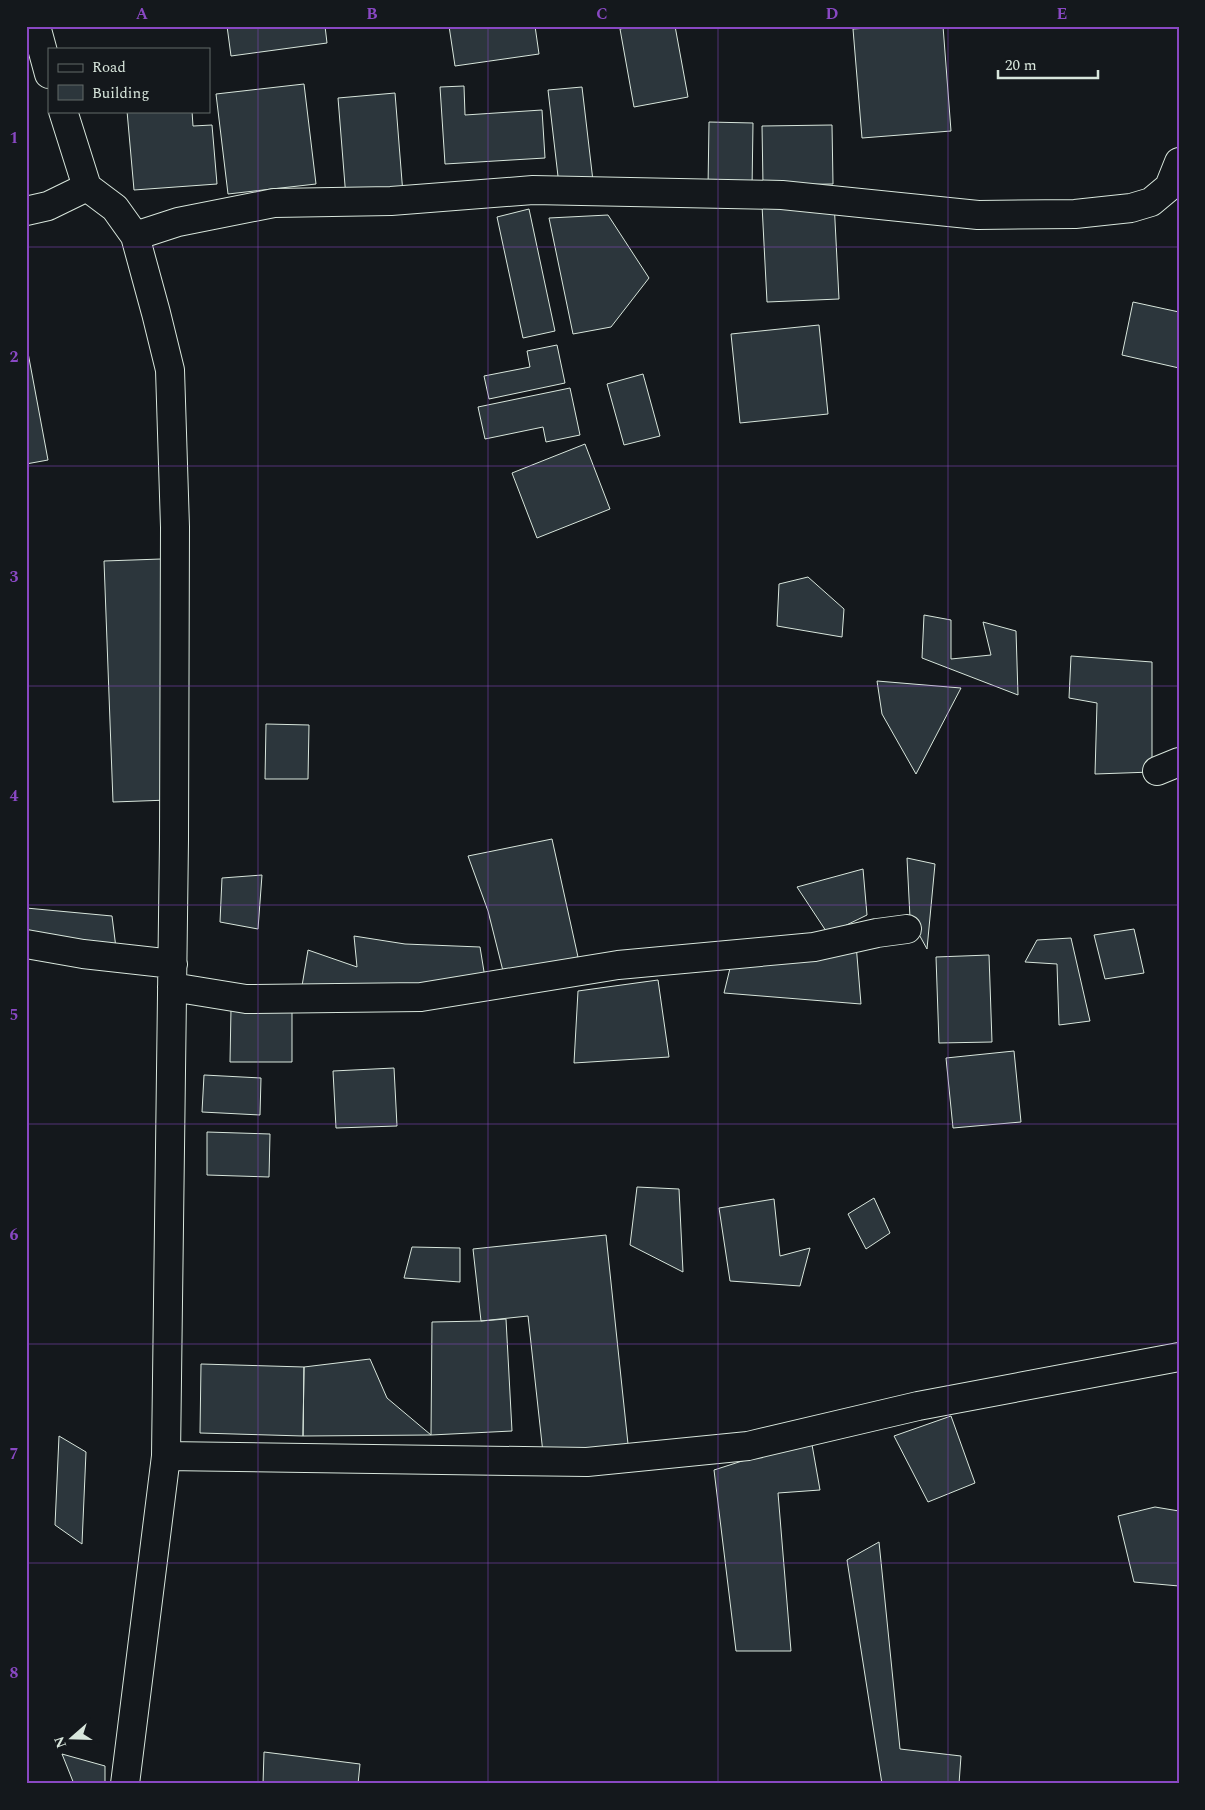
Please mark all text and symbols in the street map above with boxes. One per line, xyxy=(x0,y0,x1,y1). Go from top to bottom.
text: A xyxy=(136,2,149,26)
text: B xyxy=(366,2,378,26)
text: C xyxy=(596,2,608,26)
text: D xyxy=(826,2,839,26)
text: E xyxy=(1057,2,1067,26)
legend xyxy=(48,48,210,112)
scale bar xyxy=(998,48,1098,80)
text: 20 m xyxy=(1005,54,1037,77)
text: Road xyxy=(92,56,126,79)
text: Building xyxy=(92,82,149,105)
text: 1 xyxy=(10,126,18,150)
text: 2 xyxy=(10,345,19,369)
text: 3 xyxy=(10,565,19,589)
text: 4 xyxy=(10,784,19,808)
text: 5 xyxy=(10,1003,18,1027)
text: 6 xyxy=(10,1223,19,1247)
text: 7 xyxy=(10,1442,19,1466)
text: 8 xyxy=(10,1661,19,1685)
north arrow xyxy=(48,1712,98,1762)
text: N xyxy=(48,1733,72,1751)

